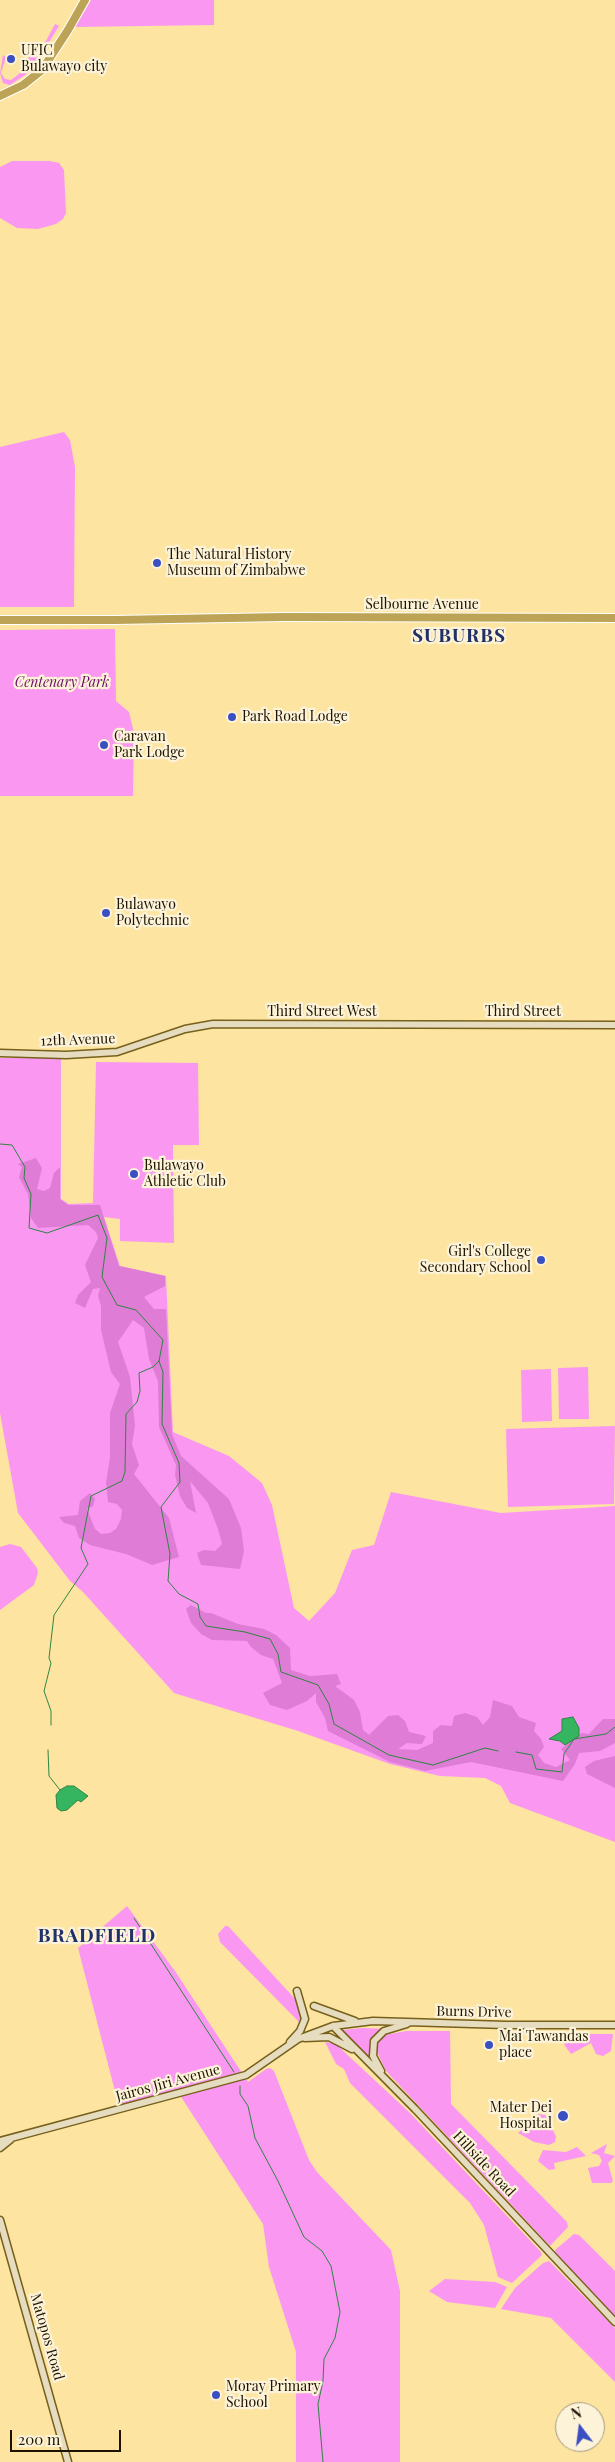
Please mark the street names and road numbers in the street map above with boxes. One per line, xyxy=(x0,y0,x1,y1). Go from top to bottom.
street label: Selbourne Avenue xyxy=(365,597,479,613)
street label: Third Street West xyxy=(267,1004,377,1020)
street label: Third Street xyxy=(485,1004,561,1020)
street label: 12th Avenue xyxy=(40,1030,116,1050)
street label: Burns Drive xyxy=(436,2003,512,2021)
street label: Jairos Jiri Avenue xyxy=(114,2061,222,2105)
street label: Hillside Road xyxy=(449,2128,519,2200)
street label: Matopos Road xyxy=(27,2292,67,2382)

